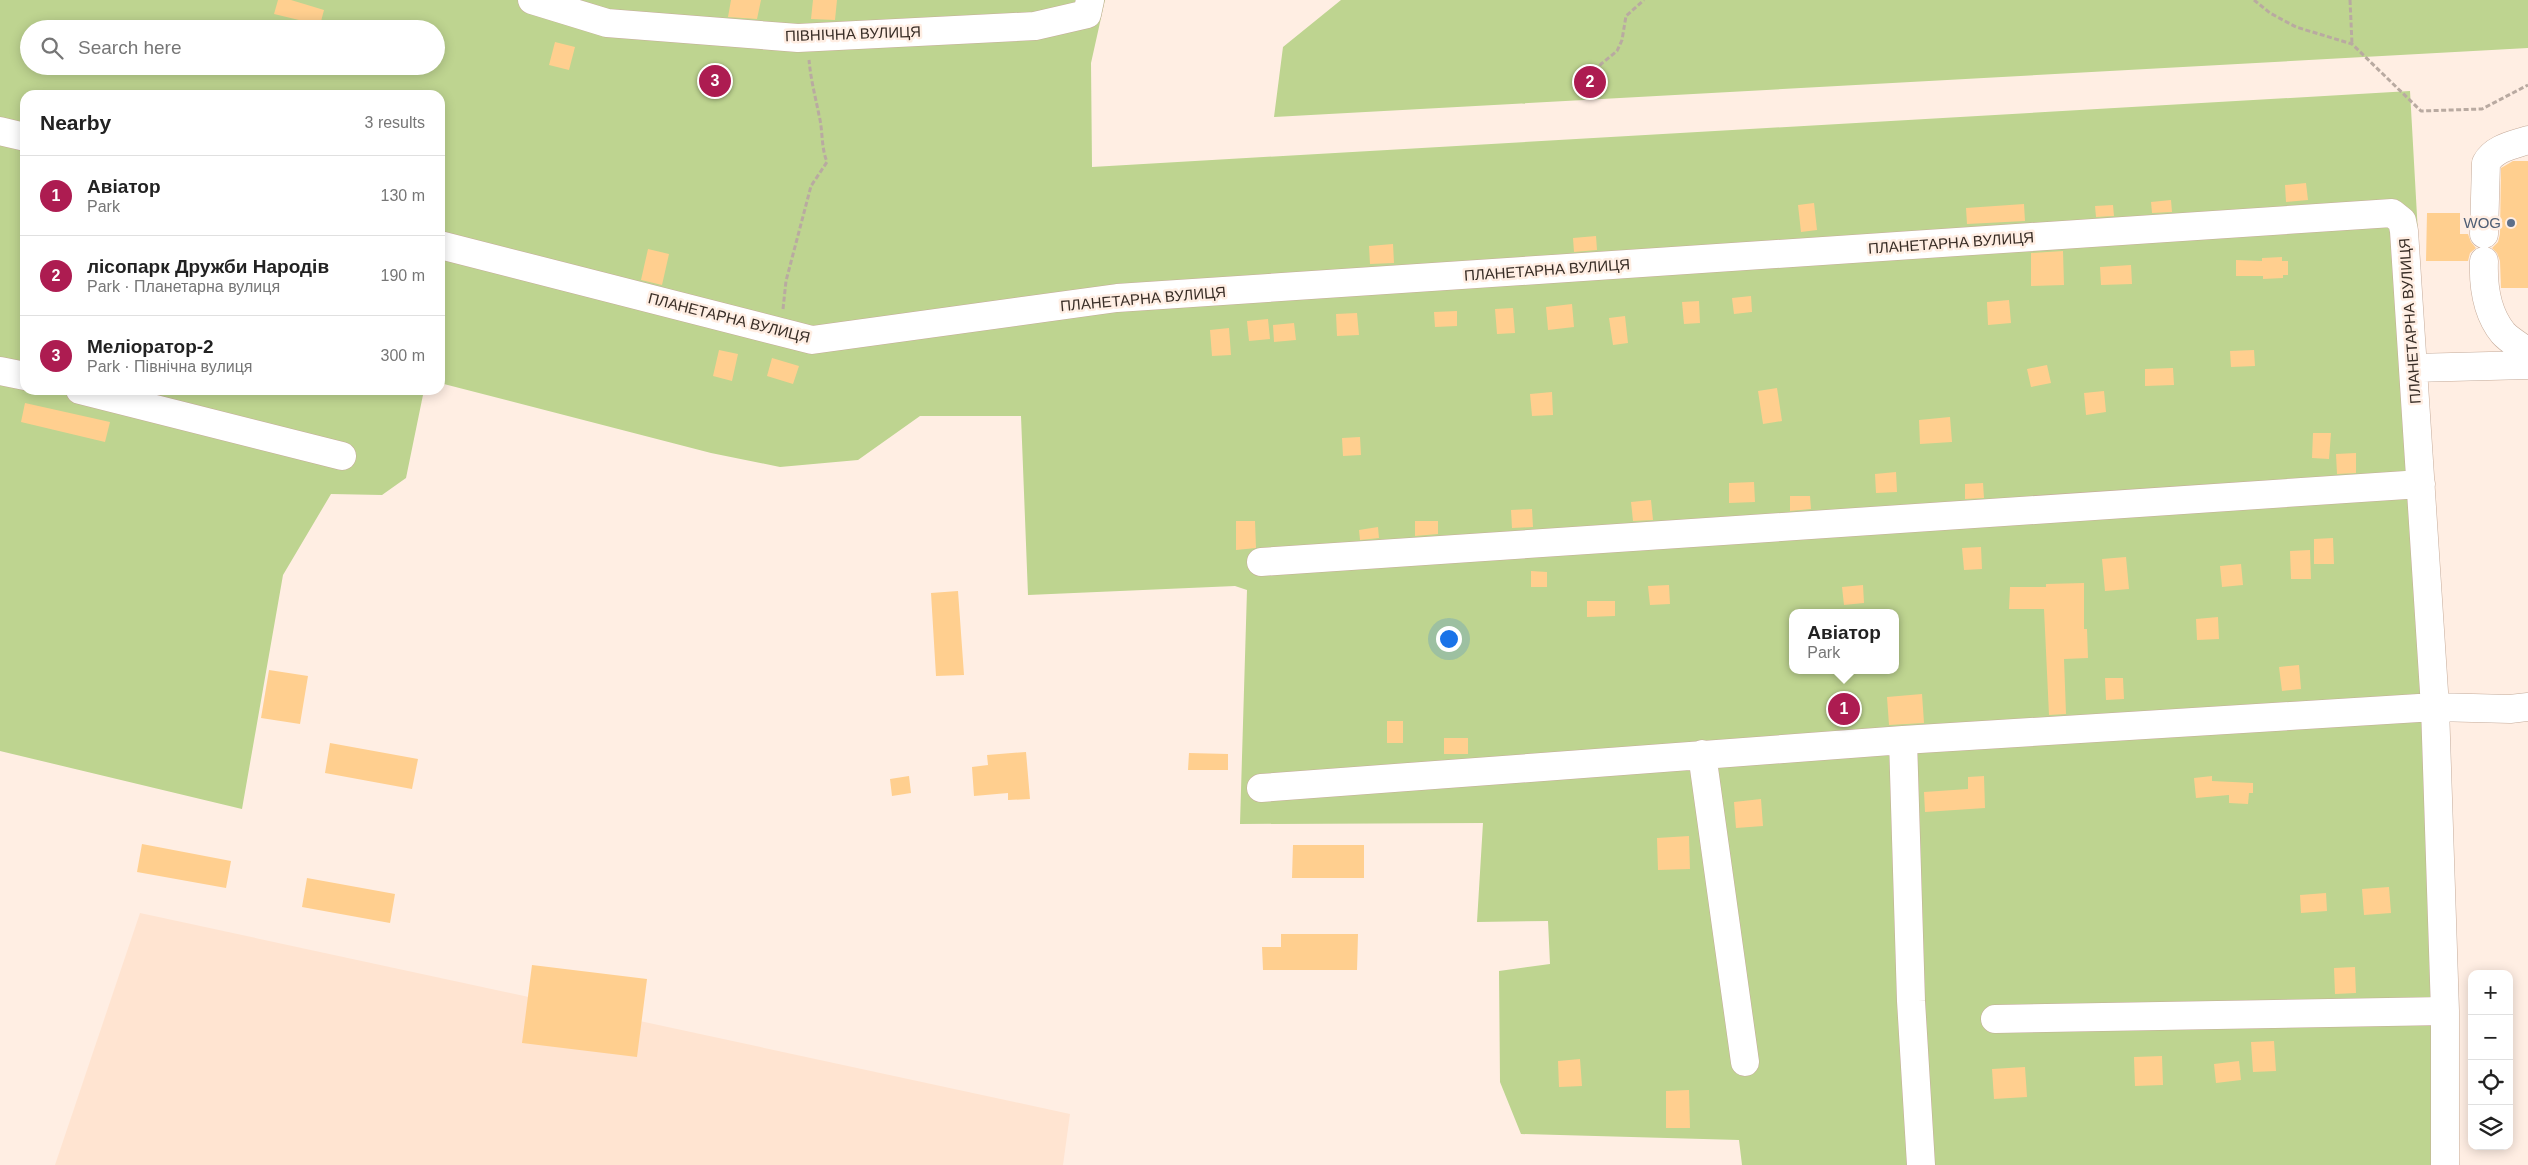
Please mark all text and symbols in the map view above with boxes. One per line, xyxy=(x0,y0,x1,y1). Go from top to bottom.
search box xyxy=(20,20,445,75)
street label: ПІВНІЧНА ВУЛИЦЯ xyxy=(785,23,921,44)
icon: search xyxy=(38,34,66,62)
text: Search here xyxy=(78,37,182,58)
pin: 3 xyxy=(699,62,731,100)
pin: 2 xyxy=(1574,63,1606,101)
text: Nearby xyxy=(40,111,111,134)
text: 3 results xyxy=(365,114,425,131)
text: Авіатор xyxy=(87,176,161,197)
text: 1 xyxy=(52,187,60,204)
text: 130 m xyxy=(381,187,425,204)
text: Park xyxy=(87,198,120,215)
place label: WOG xyxy=(2464,214,2501,231)
marker: WOG xyxy=(2505,217,2517,229)
street label: ПЛАНЕТАРНА ВУЛИЦЯ xyxy=(1867,228,2034,257)
street label: ПЛАНЕТАРНА ВУЛИЦЯ xyxy=(2395,238,2424,405)
street label: ПЛАНЕТАРНА ВУЛИЦЯ xyxy=(1463,255,1630,284)
text: лісопарк Дружби Народів xyxy=(87,256,329,277)
text: 2 xyxy=(52,267,60,284)
text: 190 m xyxy=(381,267,425,284)
text: Park · Планетарна вулиця xyxy=(87,278,280,295)
street label: ПЛАНЕТАРНА ВУЛИЦЯ xyxy=(1059,283,1227,314)
street label: ПЛАНЕТАРНА ВУЛИЦЯ xyxy=(646,289,812,346)
text: Меліоратор-2 xyxy=(87,336,214,357)
text: 3 xyxy=(52,347,60,364)
text: 300 m xyxy=(381,347,425,364)
text: Park · Північна вулиця xyxy=(87,358,252,375)
popup xyxy=(1789,609,1899,674)
text: Авіатор xyxy=(1807,622,1881,643)
your location xyxy=(1436,626,1462,652)
text: Park xyxy=(1807,644,1840,661)
pin: 1 xyxy=(1828,690,1860,728)
map controls xyxy=(2468,970,2513,1150)
button: + xyxy=(2468,970,2513,1015)
button: − xyxy=(2468,1015,2513,1060)
button: locate xyxy=(2468,1060,2513,1105)
button: layers xyxy=(2468,1105,2513,1150)

